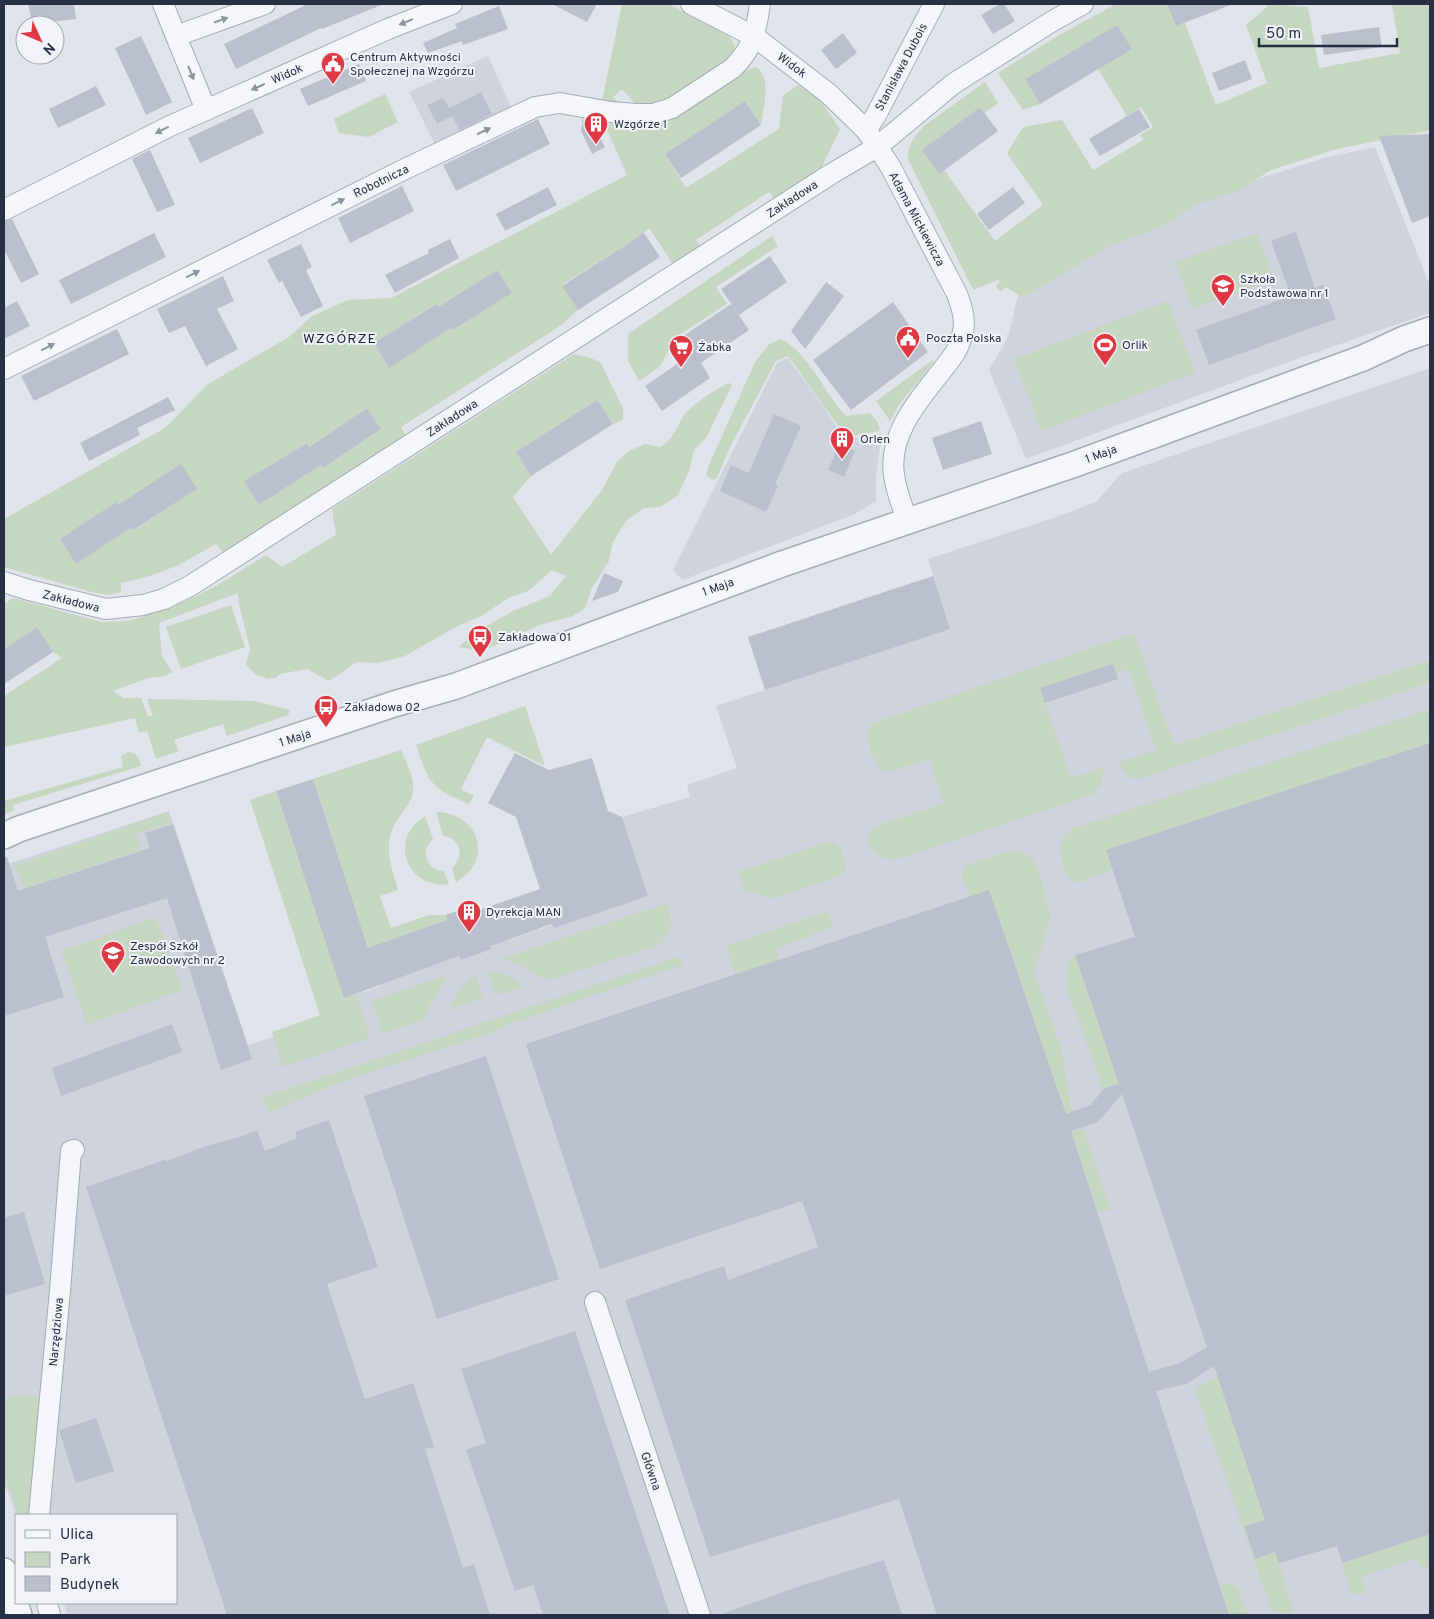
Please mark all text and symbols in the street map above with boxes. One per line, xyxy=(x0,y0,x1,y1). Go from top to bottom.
north arrow xyxy=(15,15,65,65)
scale bar xyxy=(1259,15,1396,47)
one-way arrow xyxy=(213,16,228,23)
one-way arrow xyxy=(399,18,414,26)
street label: Stanisława Dubois xyxy=(872,21,932,114)
text: 50 m xyxy=(1266,25,1301,44)
text: N xyxy=(39,38,58,58)
street label: Widok xyxy=(773,49,809,82)
place label: Centrum Aktywności Społecznej na Wzgórzu xyxy=(350,50,474,80)
public building icon: Centrum Aktywności Społecznej na Wzgórzu xyxy=(320,51,346,85)
street label: Widok xyxy=(269,61,306,89)
one-way arrow xyxy=(187,66,195,80)
one-way arrow xyxy=(251,84,265,92)
building icon: Wzgórze 1 xyxy=(583,111,609,145)
place label: Wzgórze 1 xyxy=(614,117,667,133)
one-way arrow xyxy=(155,126,169,134)
one-way arrow xyxy=(477,127,492,135)
street label: Robotnicza xyxy=(351,162,412,202)
street label: Adama Mickiewicza xyxy=(884,169,948,270)
street label: Zakładowa xyxy=(764,177,821,222)
one-way arrow xyxy=(331,198,346,206)
one-way arrow xyxy=(186,270,200,278)
place label: Szkoła Podstawowa nr 1 xyxy=(1240,272,1329,302)
school or university icon: Szkoła Podstawowa nr 1 xyxy=(1210,273,1236,307)
public building icon: Poczta Polska xyxy=(895,325,921,359)
district label: WZGÓRZE xyxy=(303,330,377,348)
place label: Poczta Polska xyxy=(926,331,1001,347)
sports icon: Orlik xyxy=(1092,332,1118,366)
supermarket icon: Żabka xyxy=(668,334,694,368)
place label: Orlik xyxy=(1122,338,1148,354)
place label: Żabka xyxy=(698,340,731,356)
one-way arrow xyxy=(40,343,55,351)
street label: Zakładowa xyxy=(424,396,481,441)
building icon: Orlen xyxy=(829,426,855,460)
place label: Orlen xyxy=(860,432,890,448)
street label: 1 Maja xyxy=(1083,442,1119,468)
street label: 1 Maja xyxy=(700,575,736,601)
street label: Zakładowa xyxy=(41,587,101,617)
bus stop icon: Zakładowa 01 xyxy=(467,624,493,658)
place label: Zakładowa 01 xyxy=(498,630,571,646)
bus stop icon: Zakładowa 02 xyxy=(313,694,339,728)
place label: Zakładowa 02 xyxy=(344,700,420,716)
street label: 1 Maja xyxy=(277,726,313,752)
building icon: Dyrekcja MAN xyxy=(456,899,482,933)
place label: Dyrekcja MAN xyxy=(486,905,561,921)
place label: Zespół Szkół Zawodowych nr 2 xyxy=(130,939,225,969)
school or university icon: Zespół Szkół Zawodowych nr 2 xyxy=(100,940,126,974)
street label: Narzędziowa xyxy=(46,1297,68,1367)
street label: Główna xyxy=(636,1450,664,1493)
legend xyxy=(15,1514,178,1604)
text: Ulica xyxy=(60,1526,93,1545)
text: Park xyxy=(60,1551,91,1570)
text: Budynek xyxy=(60,1576,119,1595)

